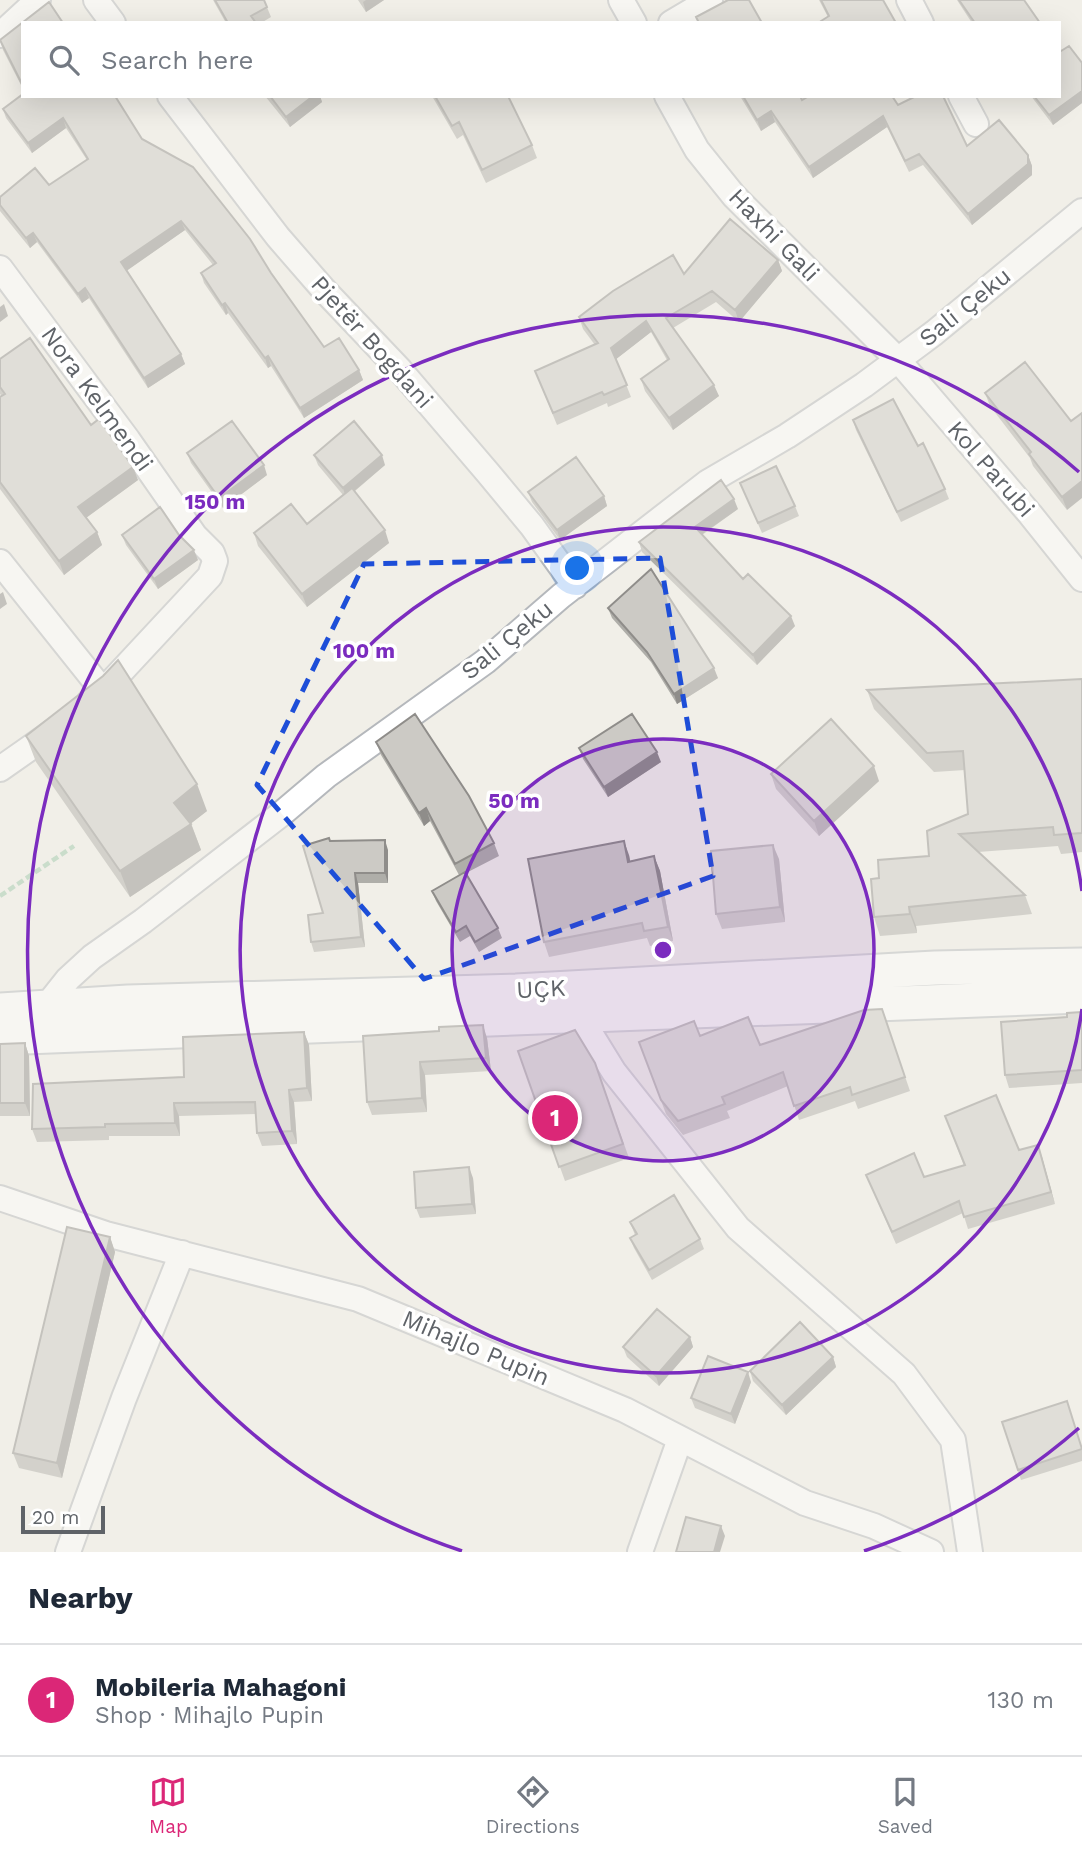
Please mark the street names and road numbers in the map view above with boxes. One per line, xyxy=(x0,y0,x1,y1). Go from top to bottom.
street label: Haxhi Gali xyxy=(723,183,825,287)
street label: Sali Çeku xyxy=(914,262,1016,352)
street label: Pjetër Bogdani xyxy=(305,270,439,414)
street label: Nora Kelmendi xyxy=(35,321,159,477)
street label: Kol Parubi xyxy=(942,415,1040,523)
street label: Sali Çeku xyxy=(456,595,558,685)
street label: UÇK xyxy=(516,974,567,1004)
street label: Mihajlo Pupin xyxy=(398,1304,554,1392)

